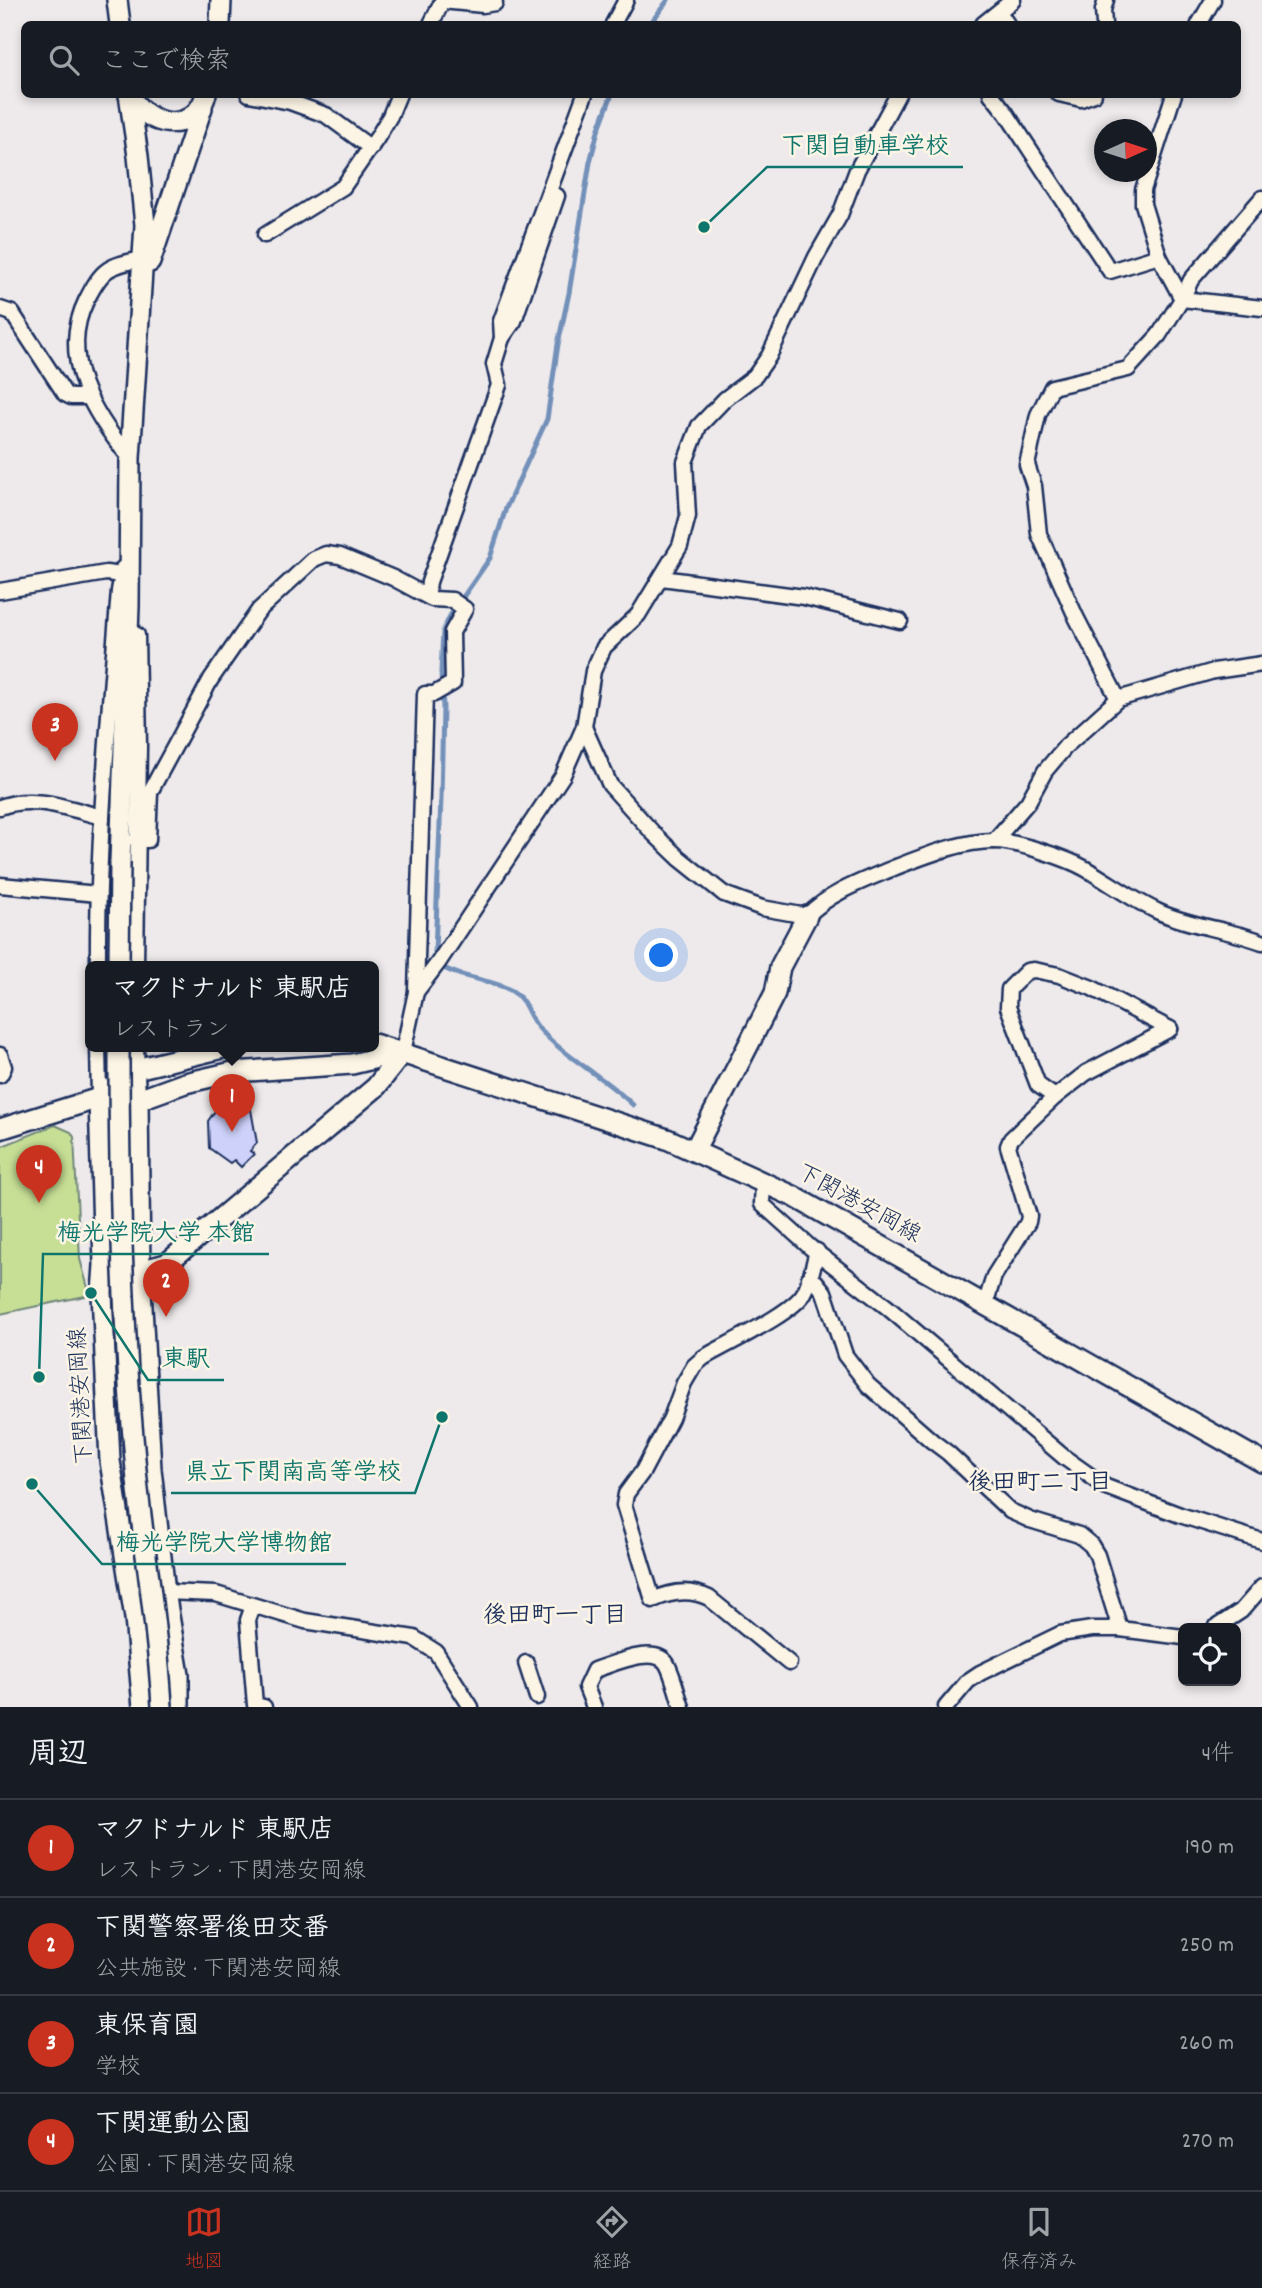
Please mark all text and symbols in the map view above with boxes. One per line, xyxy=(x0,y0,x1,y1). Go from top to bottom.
search box xyxy=(21,21,1241,98)
icon: search xyxy=(45,41,83,79)
text: ここで検索 xyxy=(101,44,231,81)
north arrow xyxy=(1094,119,1157,182)
callout: 下関自動車学校 xyxy=(767,122,963,167)
text: 下関自動車学校 xyxy=(781,131,949,165)
pin: 3 xyxy=(32,703,78,761)
your location xyxy=(644,938,678,972)
popup xyxy=(85,961,379,1052)
text: マクドナルド 東駅店 xyxy=(113,972,351,1009)
text: レストラン xyxy=(113,1015,229,1048)
pin: 1 xyxy=(209,1074,255,1132)
pin: 4 xyxy=(16,1145,62,1203)
street label: 下関港安岡線 xyxy=(790,1157,926,1253)
callout: 梅光学院大学 本館 xyxy=(43,1209,269,1254)
text: 梅光学院大学 本館 xyxy=(57,1218,255,1252)
pin: 2 xyxy=(143,1259,189,1317)
street label: 下関港安岡線 xyxy=(63,1326,103,1466)
callout: 東駅 xyxy=(148,1335,224,1380)
text: 東駅 xyxy=(162,1344,210,1378)
callout: 県立下関南高等学校 xyxy=(171,1448,415,1493)
text: 県立下関南高等学校 xyxy=(185,1457,401,1491)
district label: 後田町二丁目 xyxy=(968,1467,1112,1501)
callout: 梅光学院大学博物館 xyxy=(102,1519,346,1564)
text: 梅光学院大学博物館 xyxy=(116,1528,332,1562)
district label: 後田町一丁目 xyxy=(483,1600,627,1634)
map controls xyxy=(1178,1623,1241,1686)
button: locate xyxy=(1178,1623,1241,1686)
text: 周辺 xyxy=(28,1735,88,1778)
text: 4件 xyxy=(1201,1739,1234,1772)
text: マクドナルド 東駅店 xyxy=(95,1813,334,1850)
text: 1 xyxy=(48,1832,54,1865)
text: 190 m xyxy=(1185,1832,1234,1865)
text: レストラン · 下関港安岡線 xyxy=(95,1856,366,1889)
text: 下関警察署後田交番 xyxy=(95,1911,329,1948)
text: 2 xyxy=(46,1930,56,1963)
text: 250 m xyxy=(1180,1930,1234,1963)
text: 公共施設 · 下関港安岡線 xyxy=(95,1954,341,1987)
text: 東保育園 xyxy=(95,2009,199,2046)
text: 3 xyxy=(46,2028,56,2061)
text: 260 m xyxy=(1179,2028,1234,2061)
text: 学校 xyxy=(95,2052,141,2085)
text: 下関運動公園 xyxy=(95,2107,251,2144)
text: 4 xyxy=(46,2126,56,2159)
text: 270 m xyxy=(1182,2126,1234,2159)
text: 公園 · 下関港安岡線 xyxy=(95,2150,295,2183)
tab: 地図 xyxy=(185,2203,223,2277)
tab: 経路 xyxy=(593,2203,631,2277)
tab: 保存済み xyxy=(1001,2203,1077,2277)

